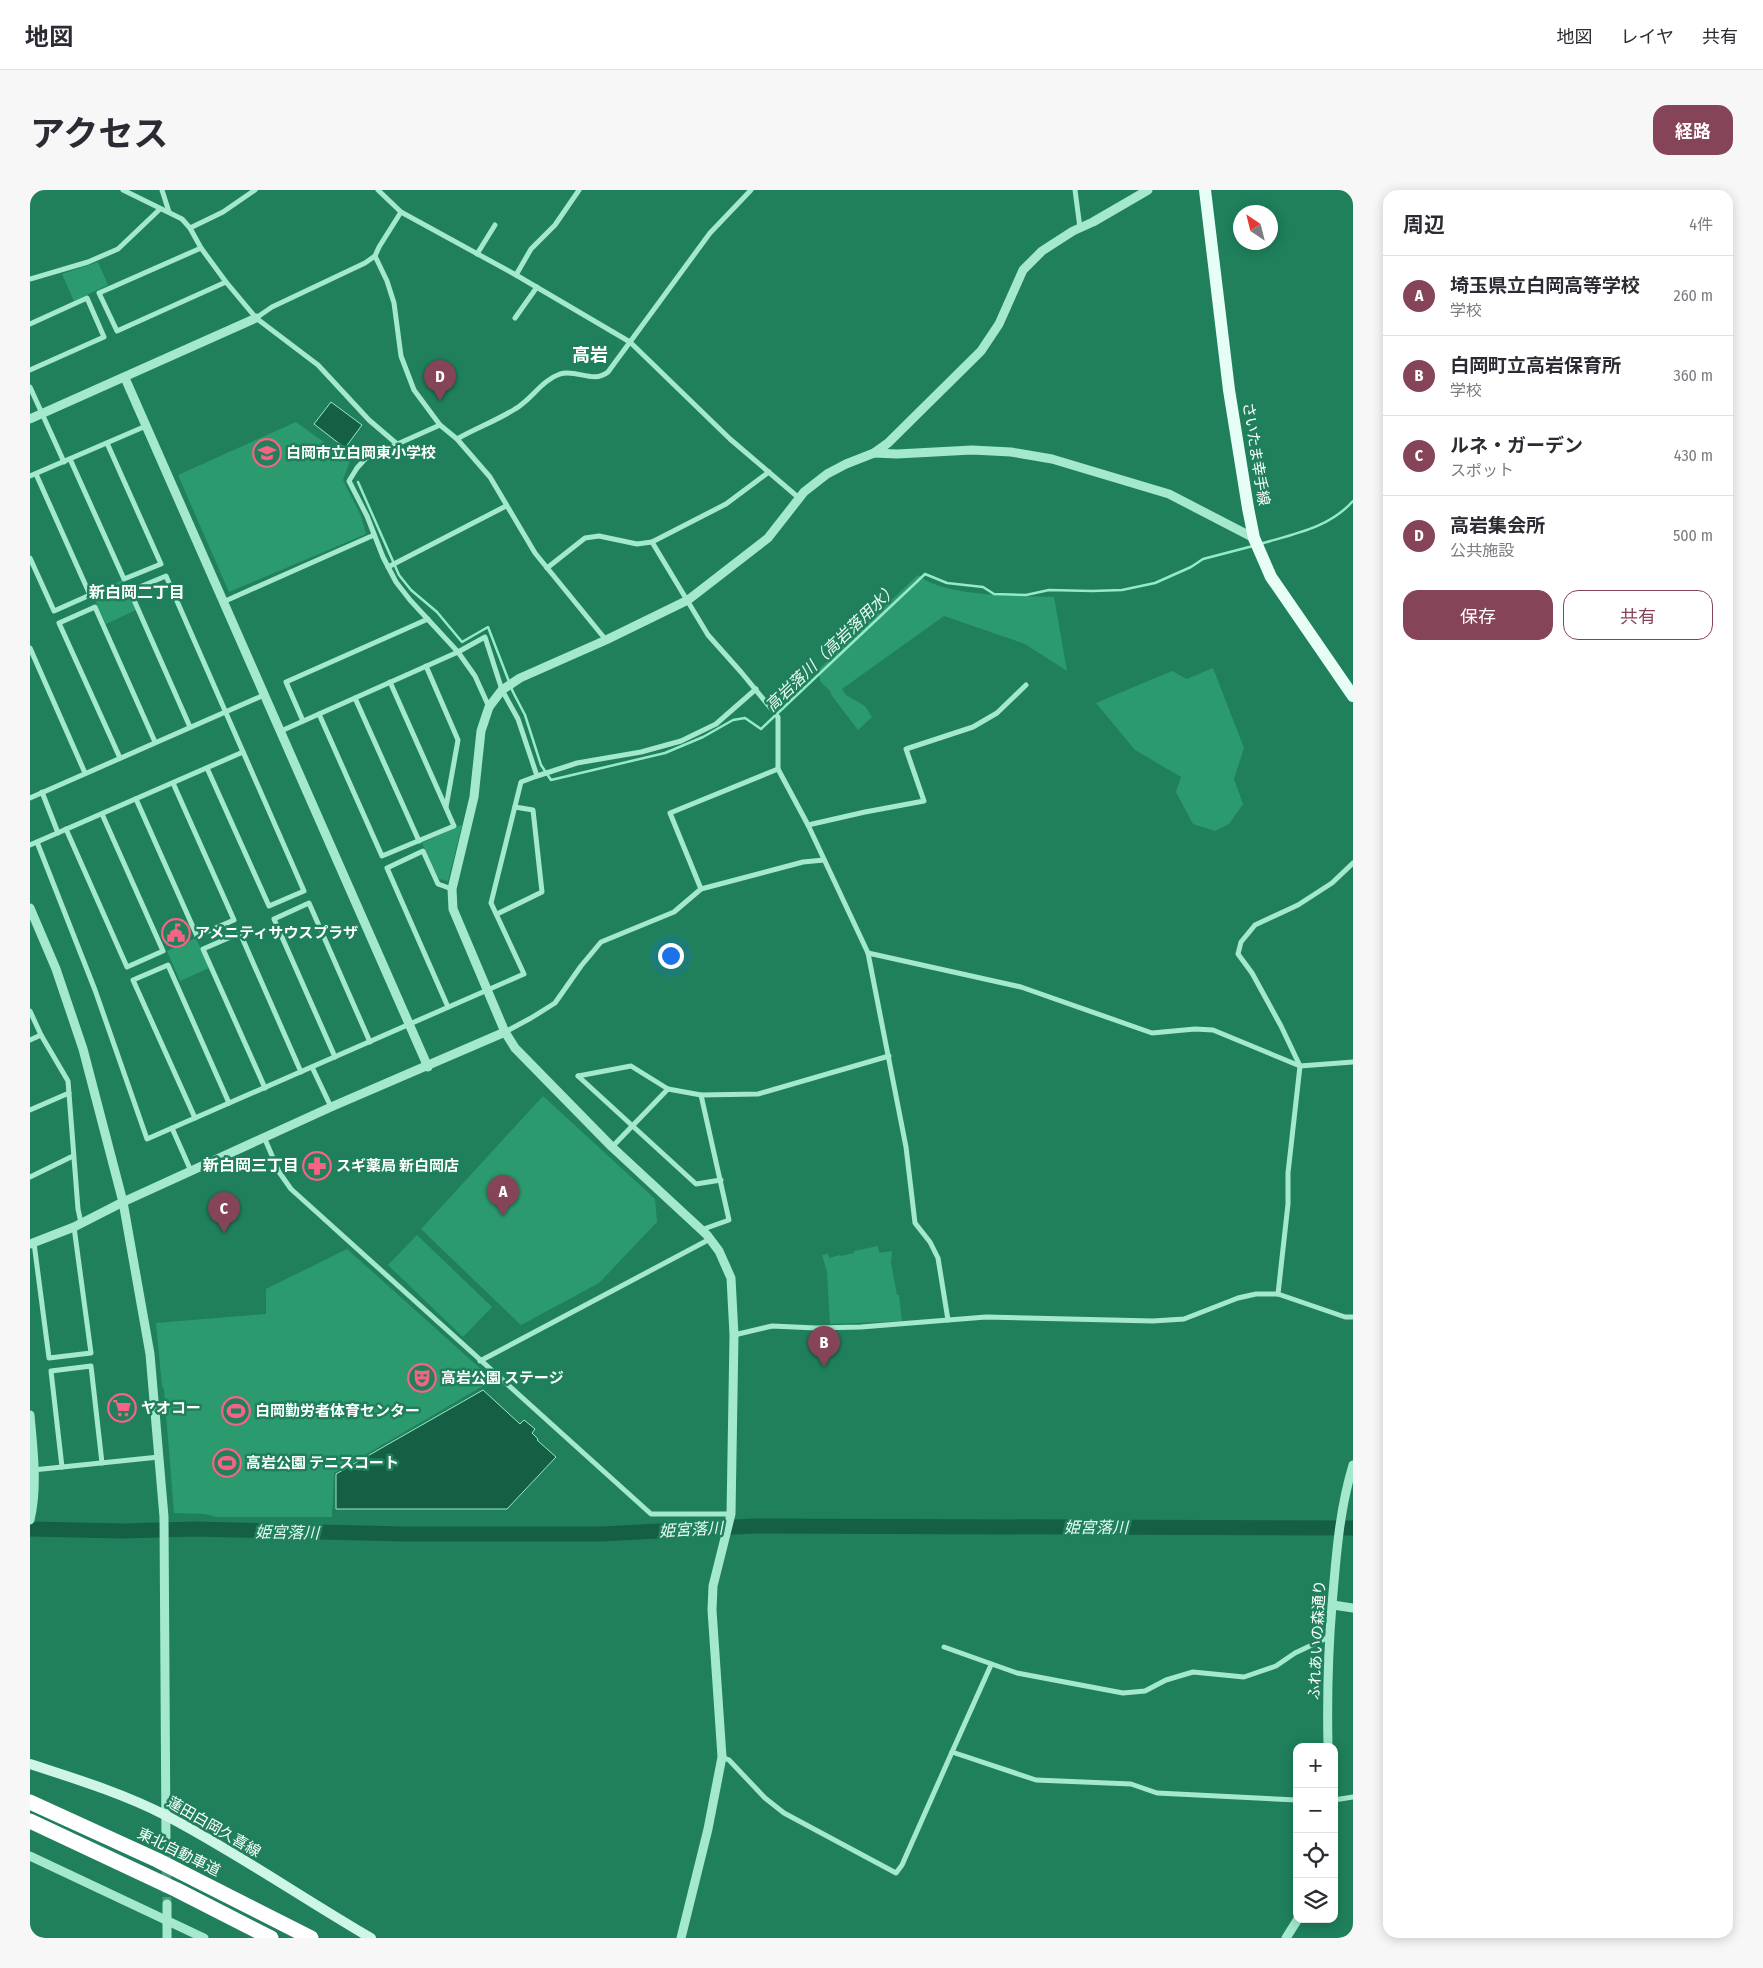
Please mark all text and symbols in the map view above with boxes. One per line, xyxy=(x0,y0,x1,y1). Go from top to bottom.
text: 地図 xyxy=(25,23,73,51)
text: 地図 xyxy=(1557,26,1593,48)
text: レイヤ xyxy=(1621,26,1674,48)
text: 共有 xyxy=(1702,26,1738,48)
button: 経路 xyxy=(1653,105,1733,155)
text: アクセス xyxy=(30,113,168,155)
north arrow xyxy=(1233,205,1278,250)
text: 周辺 xyxy=(1403,212,1445,238)
text: 4件 xyxy=(1689,215,1713,234)
text: 埼玉県立白岡高等学校 xyxy=(1450,274,1640,297)
text: A xyxy=(1415,286,1423,305)
text: 260 m xyxy=(1674,286,1713,305)
text: 学校 xyxy=(1450,301,1482,320)
district label: 高岩 xyxy=(572,344,608,366)
text: 白岡町立高岩保育所 xyxy=(1450,354,1621,377)
pin: D xyxy=(424,360,456,401)
text: B xyxy=(1415,366,1423,385)
text: 360 m xyxy=(1673,366,1713,385)
text: 学校 xyxy=(1450,381,1482,400)
street label: さいたま幸手線 xyxy=(1239,401,1273,507)
text: ルネ・ガーデン xyxy=(1450,434,1583,457)
school or university icon: 白岡市立白岡東小学校 xyxy=(252,438,282,468)
place label: 白岡市立白岡東小学校 xyxy=(286,444,436,462)
text: C xyxy=(1415,446,1423,465)
text: 430 m xyxy=(1674,446,1713,465)
text: スポット xyxy=(1450,461,1514,480)
text: 高岩集会所 xyxy=(1450,514,1545,537)
text: D xyxy=(1414,526,1424,545)
text: 500 m xyxy=(1673,526,1713,545)
text: 公共施設 xyxy=(1450,541,1514,560)
water label: 高岩落川（高岩落用水） xyxy=(761,579,901,715)
district label: 新白岡二丁目 xyxy=(89,583,185,602)
button: 保存 xyxy=(1403,590,1553,640)
button: 共有 xyxy=(1563,590,1713,640)
public building icon: アメニティサウスプラザ xyxy=(161,918,191,948)
place label: アメニティサウスプラザ xyxy=(195,924,358,942)
your location xyxy=(658,943,684,969)
pharmacy icon: スギ薬局 新白岡店 xyxy=(302,1151,332,1181)
district label: 新白岡三丁目 xyxy=(203,1156,299,1175)
place label: スギ薬局 新白岡店 xyxy=(336,1157,459,1175)
pin: A xyxy=(487,1175,519,1216)
pin: C xyxy=(208,1192,240,1233)
pin: B xyxy=(808,1326,840,1367)
theatre icon: 高岩公園 ステージ xyxy=(407,1363,437,1393)
place label: 高岩公園 ステージ xyxy=(441,1369,564,1387)
supermarket icon: ヤオコー xyxy=(107,1393,137,1423)
sports icon: 白岡勤労者体育センター xyxy=(221,1396,251,1426)
place label: ヤオコー xyxy=(141,1399,201,1417)
place label: 白岡勤労者体育センター xyxy=(255,1402,420,1420)
sports icon: 高岩公園 テニスコート xyxy=(212,1448,242,1478)
place label: 高岩公園 テニスコート xyxy=(246,1454,399,1472)
water label: 姫宮落川 xyxy=(659,1518,725,1541)
water label: 姫宮落川 xyxy=(1064,1518,1130,1537)
water label: 姫宮落川 xyxy=(255,1522,321,1543)
street label: ふれあいの森通り xyxy=(1305,1580,1329,1700)
map controls xyxy=(1293,1743,1338,1923)
button: + xyxy=(1293,1743,1338,1788)
button: − xyxy=(1293,1788,1338,1833)
street label: 蓮田白岡久喜線 xyxy=(164,1793,264,1861)
street label: 東北自動車道 xyxy=(135,1824,223,1880)
button: locate xyxy=(1293,1833,1338,1878)
button: layers xyxy=(1293,1878,1338,1923)

